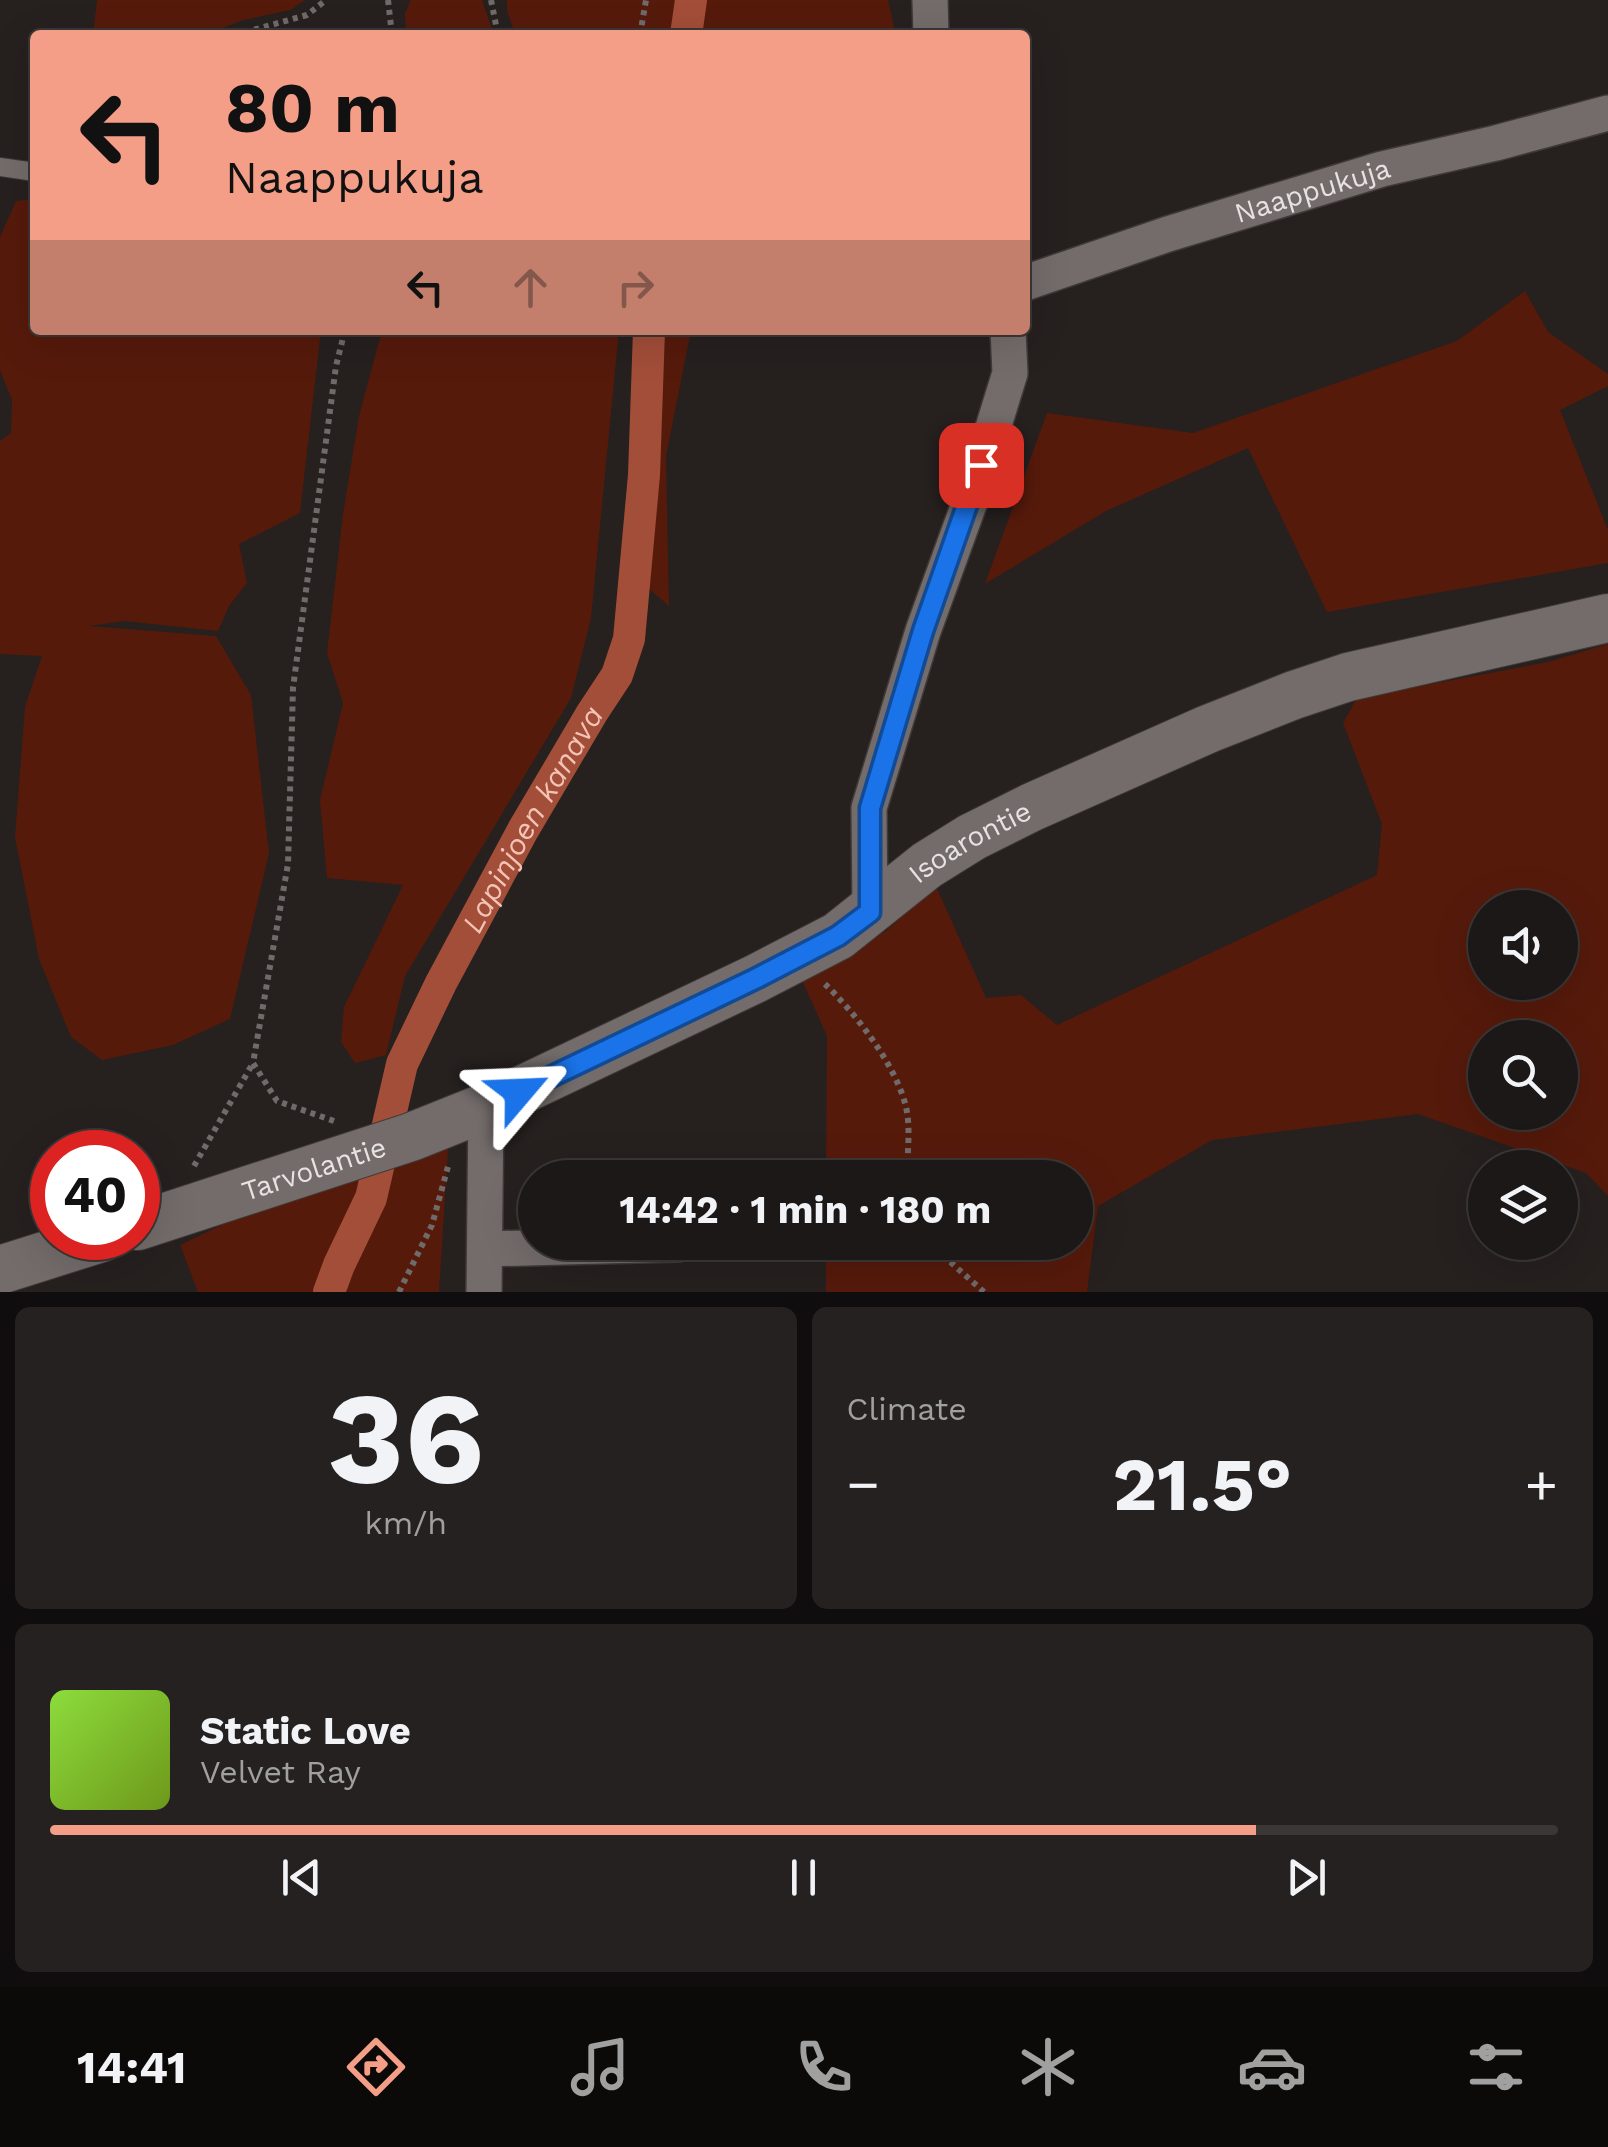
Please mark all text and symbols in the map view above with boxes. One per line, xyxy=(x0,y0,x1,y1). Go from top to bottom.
text: 80 m xyxy=(225,67,400,149)
icon: left xyxy=(60,70,190,200)
text: Naappukuja xyxy=(225,151,484,204)
street label: Naappukuja xyxy=(1231,151,1394,229)
icon: left xyxy=(398,260,453,315)
icon: ahead xyxy=(503,260,558,315)
icon: right xyxy=(608,260,663,315)
pin xyxy=(939,423,1024,508)
icon: arrive xyxy=(954,438,1009,493)
water label: Lapinjoen kanava xyxy=(454,699,610,938)
street label: Isoarontie xyxy=(902,794,1036,890)
map controls xyxy=(1468,890,1578,1260)
button: sound xyxy=(1468,890,1578,1000)
button: search xyxy=(1468,1020,1578,1130)
position arrow xyxy=(467,1040,571,1144)
speed limit sign: 40 xyxy=(30,1130,160,1260)
street label: Tarvolantie xyxy=(238,1130,390,1208)
button: layers xyxy=(1468,1150,1578,1260)
text: 14:42 · 1 min · 180 m xyxy=(620,1188,991,1232)
text: 36 xyxy=(327,1362,484,1515)
text: Climate xyxy=(847,1390,967,1428)
text: 21.5° xyxy=(1112,1440,1292,1528)
text: − xyxy=(847,1452,880,1516)
text: + xyxy=(1525,1452,1558,1516)
text: km/h xyxy=(365,1504,447,1542)
text: Static Love xyxy=(200,1709,411,1753)
text: Velvet Ray xyxy=(200,1753,361,1791)
icon: previous xyxy=(274,1850,329,1905)
icon: pause xyxy=(776,1850,831,1905)
icon: next xyxy=(1279,1850,1334,1905)
icon: directions xyxy=(341,2032,411,2102)
icon: music xyxy=(565,2032,635,2102)
icon: phone xyxy=(789,2032,859,2102)
icon: climate xyxy=(1013,2032,1083,2102)
icon: car xyxy=(1237,2032,1307,2102)
icon: filters xyxy=(1461,2032,1531,2102)
text: 14:41 xyxy=(77,2041,186,2094)

